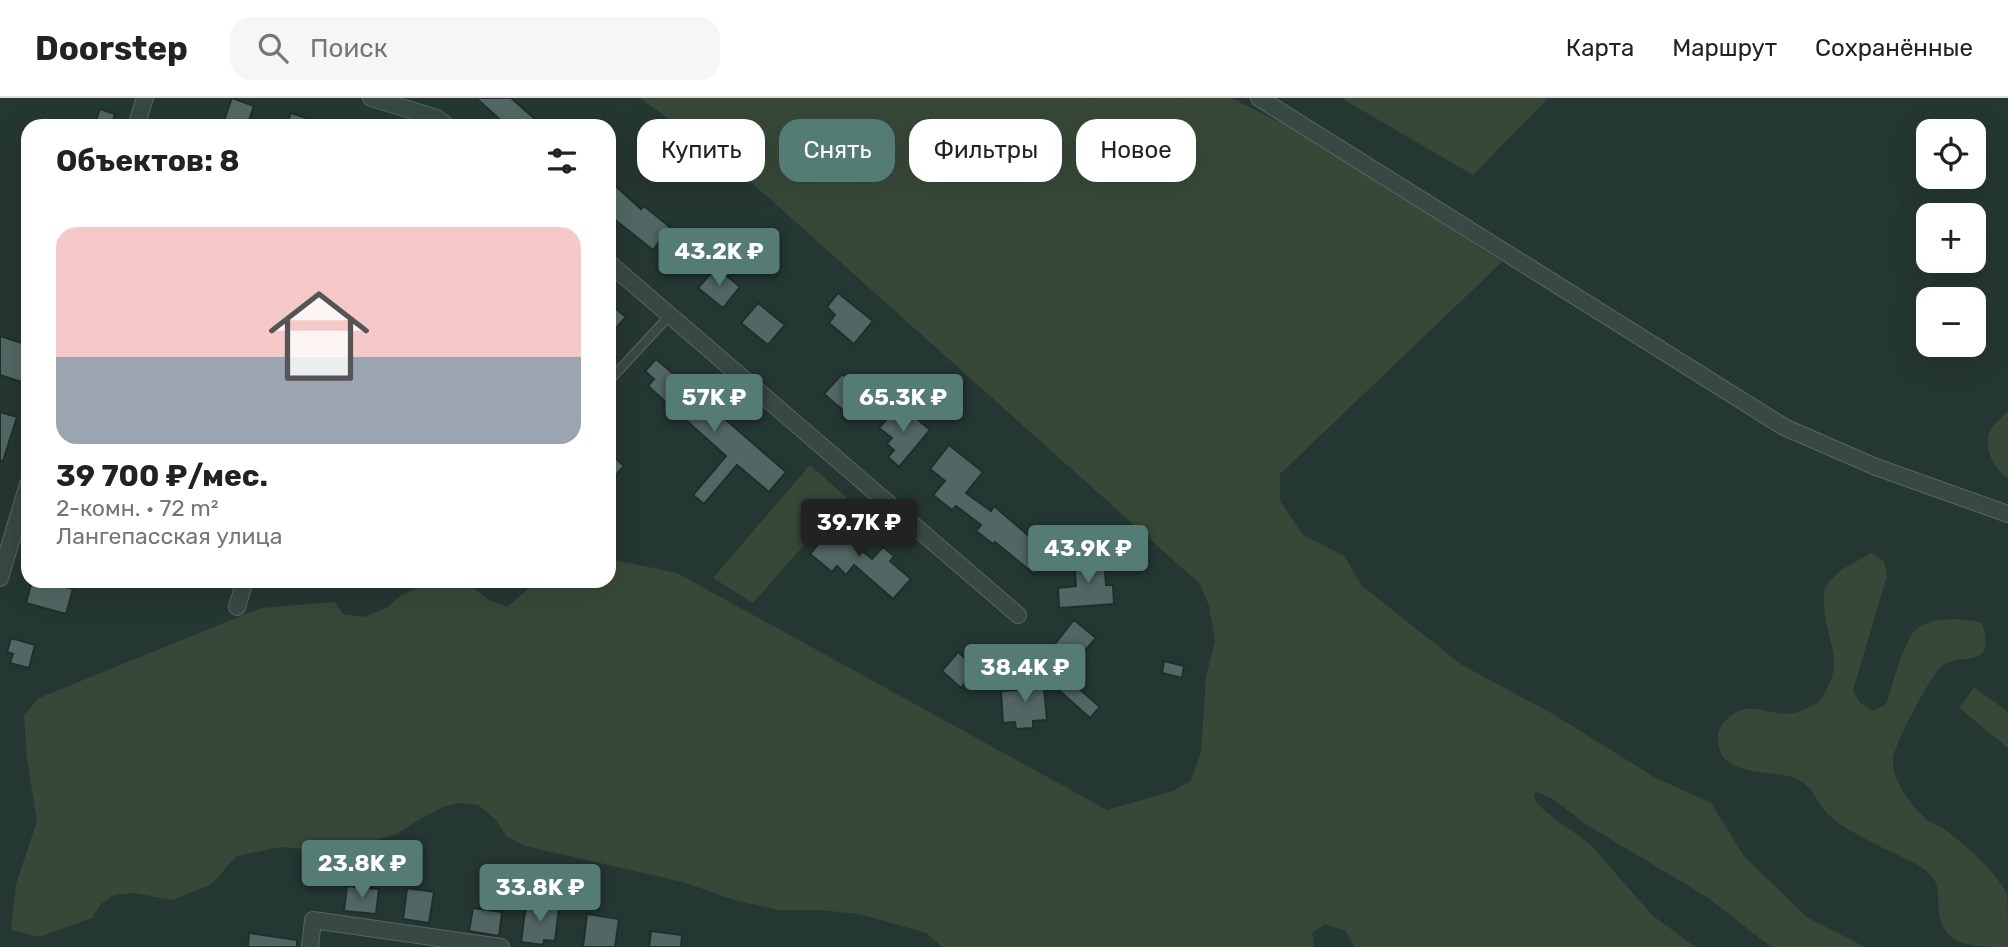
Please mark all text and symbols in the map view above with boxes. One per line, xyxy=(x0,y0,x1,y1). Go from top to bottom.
search box xyxy=(230,17,720,80)
text: Doorstep xyxy=(35,29,188,68)
icon: search xyxy=(254,29,292,67)
text: Поиск xyxy=(310,33,388,64)
text: Карта xyxy=(1566,34,1634,62)
text: Маршрут xyxy=(1672,34,1777,62)
text: Сохранённые xyxy=(1815,34,1973,62)
chip: Купить xyxy=(637,119,765,182)
chip: Снять xyxy=(779,119,895,182)
chip: Фильтры xyxy=(909,119,1062,182)
chip: Новое xyxy=(1076,119,1196,182)
map controls xyxy=(1916,119,1986,357)
button: locate xyxy=(1916,119,1986,189)
icon: filters xyxy=(543,142,581,180)
text: Объектов: 8 xyxy=(56,143,240,179)
button: + xyxy=(1916,203,1986,273)
pin: 43.2K ₽ xyxy=(654,228,784,288)
text: 43.2K ₽ xyxy=(675,237,763,265)
icon: home xyxy=(256,273,382,399)
button: − xyxy=(1916,287,1986,357)
pin: 57K ₽ xyxy=(665,374,763,434)
pin: 65.3K ₽ xyxy=(838,374,968,434)
text: 57K ₽ xyxy=(682,383,746,411)
text: 65.3K ₽ xyxy=(859,383,947,411)
text: 39 700 ₽/мес. xyxy=(56,458,268,494)
text: 2-комн. · 72 m² xyxy=(56,494,219,522)
pin: 39.7K ₽ xyxy=(794,500,924,559)
text: 39.7K ₽ xyxy=(817,508,901,536)
text: Лангепасская улица xyxy=(56,522,283,550)
pin: 43.9K ₽ xyxy=(1023,526,1153,585)
text: 43.9K ₽ xyxy=(1044,534,1132,562)
pin: 38.4K ₽ xyxy=(960,644,1090,704)
text: 38.4K ₽ xyxy=(980,653,1070,681)
pin: 23.8K ₽ xyxy=(297,840,427,900)
text: 23.8K ₽ xyxy=(318,849,406,877)
pin: 33.8K ₽ xyxy=(475,864,605,924)
text: 33.8K ₽ xyxy=(496,873,584,901)

